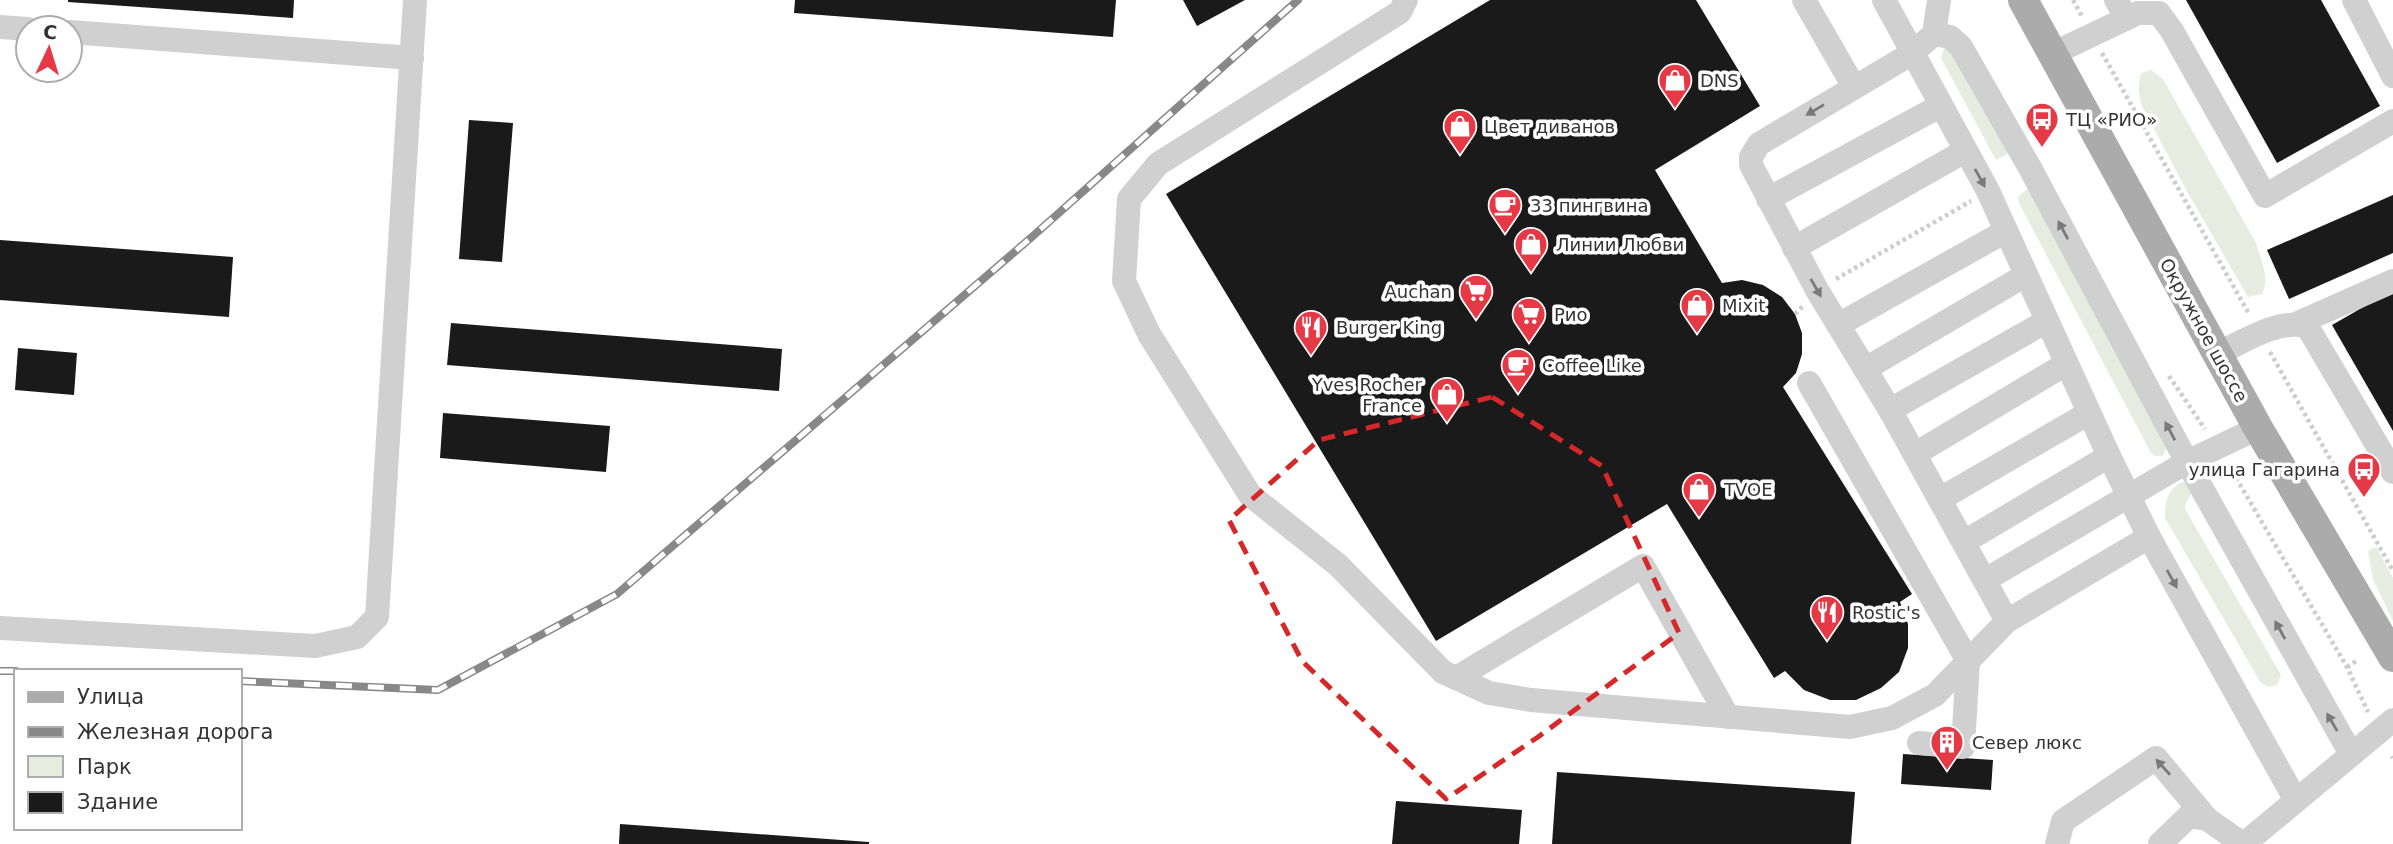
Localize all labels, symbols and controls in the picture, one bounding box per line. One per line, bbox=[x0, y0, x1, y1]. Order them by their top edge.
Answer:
north arrow bbox=[14, 14, 84, 84]
text: С bbox=[42, 21, 58, 44]
shop icon: DNS bbox=[1656, 61, 1694, 110]
place label: DNS bbox=[1700, 70, 1739, 91]
bus stop icon: ТЦ «РИО» bbox=[2023, 100, 2061, 149]
one-way arrow bbox=[1805, 104, 1824, 117]
shop icon: Цвет диванов bbox=[1441, 107, 1479, 156]
place label: ТЦ «РИО» bbox=[2065, 109, 2157, 130]
place label: Цвет диванов bbox=[1484, 116, 1615, 137]
one-way arrow bbox=[1974, 168, 1986, 188]
cafe icon: 33 пингвина bbox=[1486, 186, 1524, 235]
place label: 33 пингвина bbox=[1530, 195, 1648, 216]
one-way arrow bbox=[2058, 220, 2069, 240]
shop icon: Линии Любви bbox=[1512, 225, 1550, 274]
place label: Линии Любви bbox=[1556, 234, 1684, 255]
street label: Окружное шоссе bbox=[2156, 254, 2252, 406]
supermarket icon: Auchan bbox=[1457, 272, 1495, 321]
one-way arrow bbox=[1810, 278, 1822, 297]
place label: Auchan bbox=[1385, 281, 1452, 302]
shop icon: Mixit bbox=[1678, 286, 1716, 335]
supermarket icon: Рио bbox=[1510, 295, 1548, 344]
place label: Mixit bbox=[1722, 295, 1765, 316]
place label: Рио bbox=[1554, 304, 1588, 325]
restaurant icon: Burger King bbox=[1292, 308, 1330, 357]
place label: Burger King bbox=[1336, 317, 1442, 338]
cafe icon: Coffee Like bbox=[1499, 346, 1537, 395]
place label: Coffee Like bbox=[1542, 355, 1642, 376]
place label: Yves Rocher France bbox=[1311, 374, 1423, 416]
shop icon: Yves Rocher France bbox=[1428, 375, 1466, 424]
one-way arrow bbox=[2164, 421, 2176, 441]
bus stop icon: улица Гагарина bbox=[2345, 450, 2383, 499]
place label: улица Гагарина bbox=[2189, 459, 2340, 480]
shop icon: TVOE bbox=[1680, 470, 1718, 519]
place label: TVOE bbox=[1723, 479, 1773, 500]
one-way arrow bbox=[2167, 569, 2178, 589]
restaurant icon: Rostic's bbox=[1808, 593, 1846, 642]
place label: Rostic's bbox=[1852, 602, 1920, 623]
one-way arrow bbox=[2274, 620, 2286, 640]
legend bbox=[14, 669, 242, 830]
text: Улица bbox=[77, 685, 144, 709]
one-way arrow bbox=[2326, 712, 2338, 731]
text: Железная дорога bbox=[77, 720, 273, 744]
building icon: Север люкс bbox=[1928, 723, 1966, 772]
place label: Север люкс bbox=[1972, 732, 2082, 753]
text: Парк bbox=[77, 755, 132, 779]
one-way arrow bbox=[2155, 758, 2171, 776]
text: Здание bbox=[77, 790, 158, 814]

